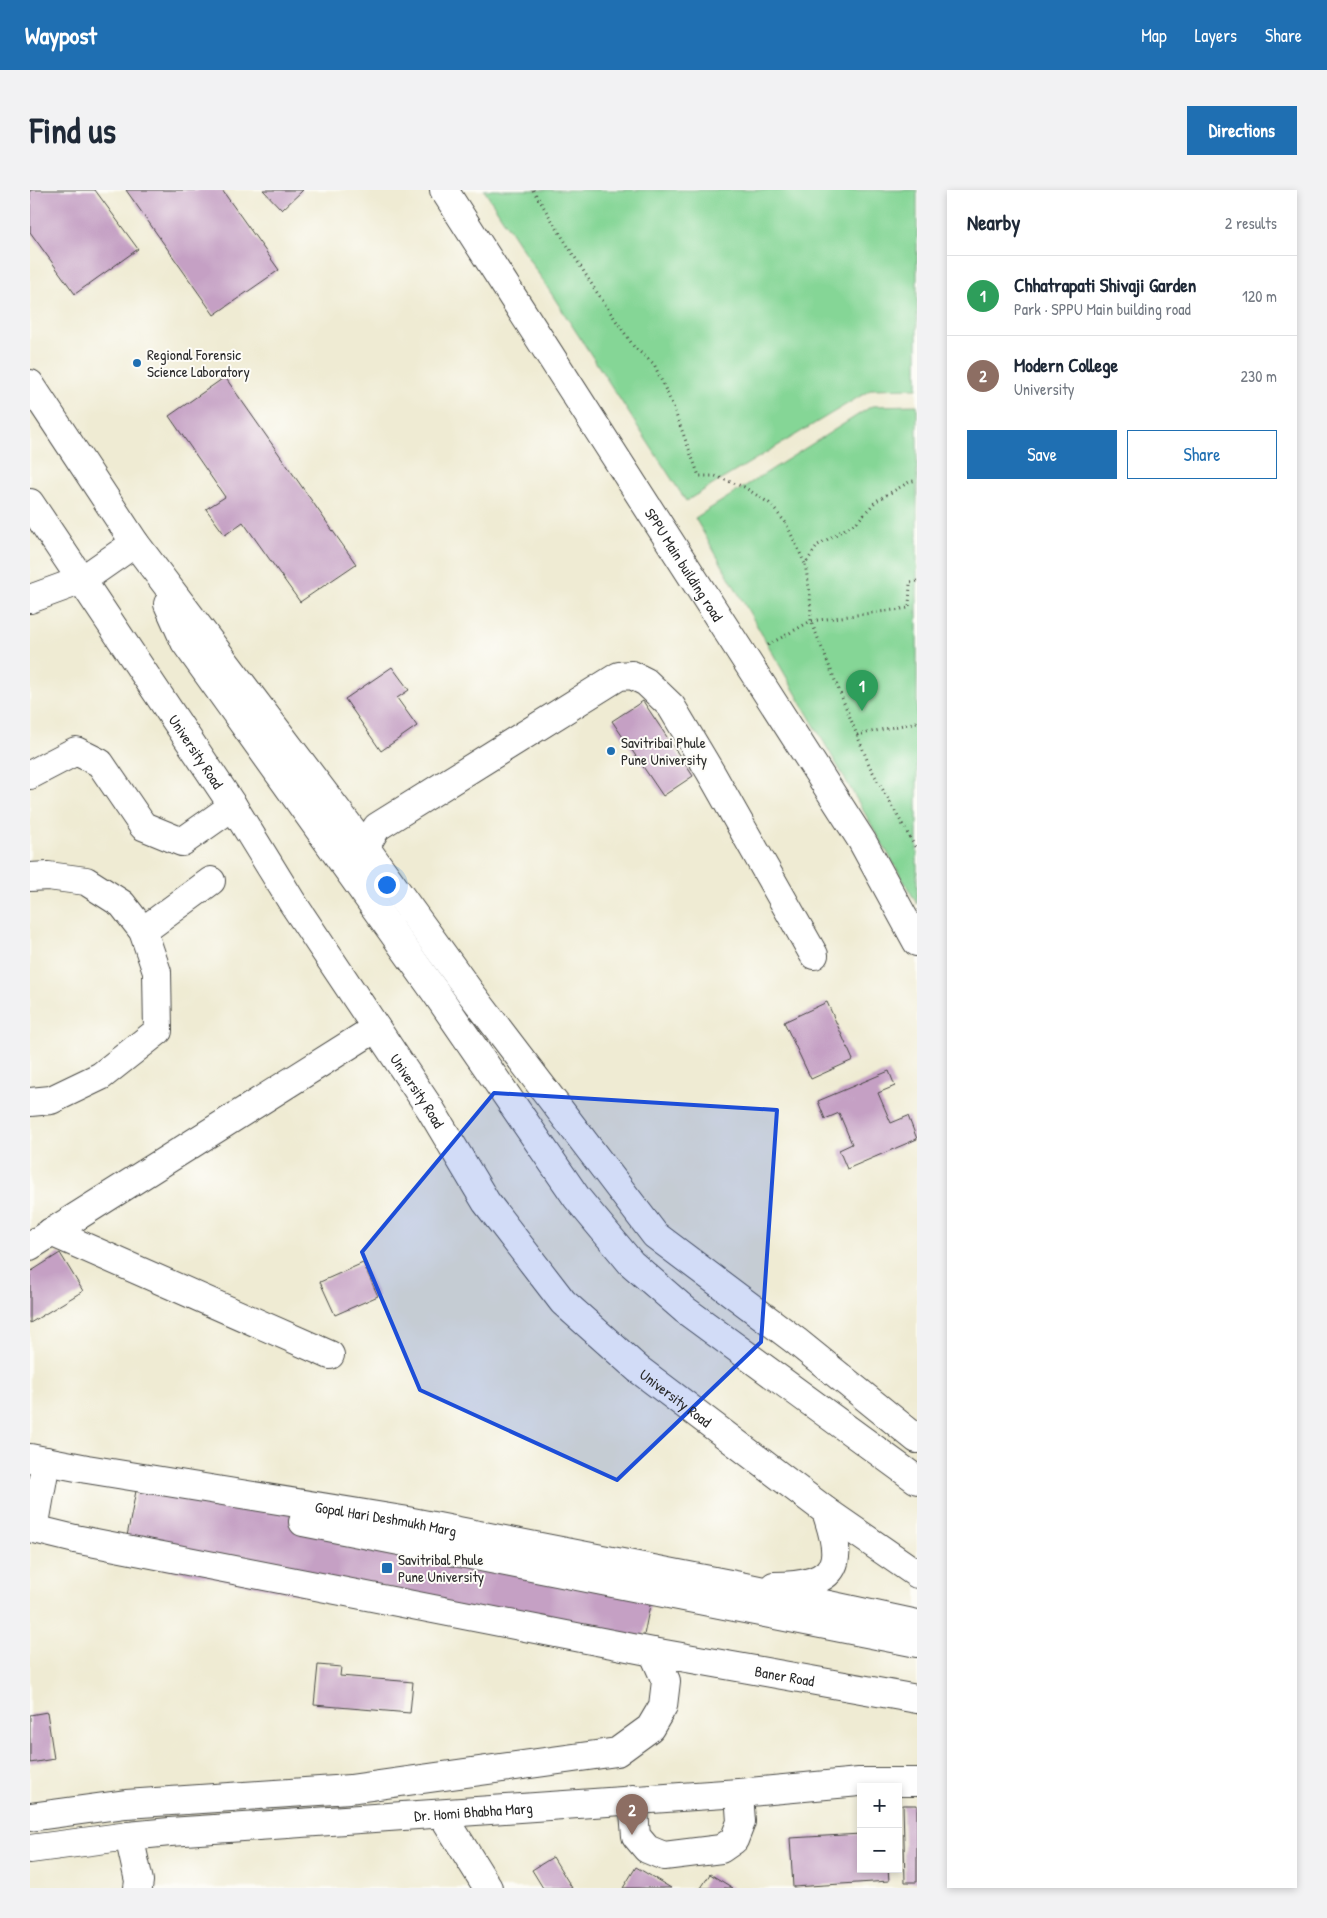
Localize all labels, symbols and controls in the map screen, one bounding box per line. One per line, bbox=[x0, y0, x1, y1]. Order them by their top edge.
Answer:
text: Waypost bbox=[25, 19, 97, 51]
text: Map bbox=[1141, 23, 1167, 48]
text: Layers bbox=[1195, 23, 1237, 48]
text: Share bbox=[1265, 23, 1302, 48]
button: Directions bbox=[1187, 106, 1297, 155]
text: Find us bbox=[30, 107, 116, 154]
text: Nearby bbox=[967, 208, 1020, 237]
text: 2 results bbox=[1225, 212, 1277, 234]
text: Chhatrapati Shivaji Garden bbox=[1014, 272, 1196, 298]
text: 1 bbox=[980, 285, 986, 307]
text: 120 m bbox=[1242, 285, 1277, 307]
text: Park · SPPU Main building road bbox=[1014, 298, 1191, 320]
place label: Regional Forensic Science Laboratory bbox=[147, 344, 250, 382]
text: Modern College bbox=[1014, 352, 1118, 378]
marker: Regional Forensic Science Laboratory bbox=[131, 357, 143, 369]
text: 2 bbox=[979, 365, 987, 387]
text: 230 m bbox=[1241, 365, 1277, 387]
text: University bbox=[1014, 378, 1075, 400]
button: Save bbox=[967, 430, 1117, 479]
button: Share bbox=[1127, 430, 1277, 479]
street label: SPPU Main building road bbox=[640, 504, 729, 625]
pin: 1 bbox=[846, 670, 878, 711]
street label: University Road bbox=[164, 710, 229, 793]
place label: Savitribai Phule Pune University bbox=[621, 732, 707, 770]
marker: Savitribai Phule Pune University bbox=[605, 745, 617, 757]
your location bbox=[374, 872, 400, 898]
street label: University Road bbox=[386, 1049, 450, 1132]
street label: University Road bbox=[636, 1364, 716, 1432]
street label: Gopal Hari Deshmukh Marg bbox=[314, 1496, 459, 1541]
place label: Savitribal Phule Pune University bbox=[398, 1549, 484, 1587]
marker: Savitribal Phule Pune University bbox=[380, 1561, 394, 1575]
street label: Baner Road bbox=[753, 1660, 816, 1691]
map controls bbox=[857, 1783, 902, 1873]
button: + bbox=[857, 1783, 902, 1828]
pin: 2 bbox=[616, 1794, 648, 1835]
street label: Dr. Homi Bhabha Marg bbox=[413, 1797, 533, 1826]
button: − bbox=[857, 1828, 902, 1873]

